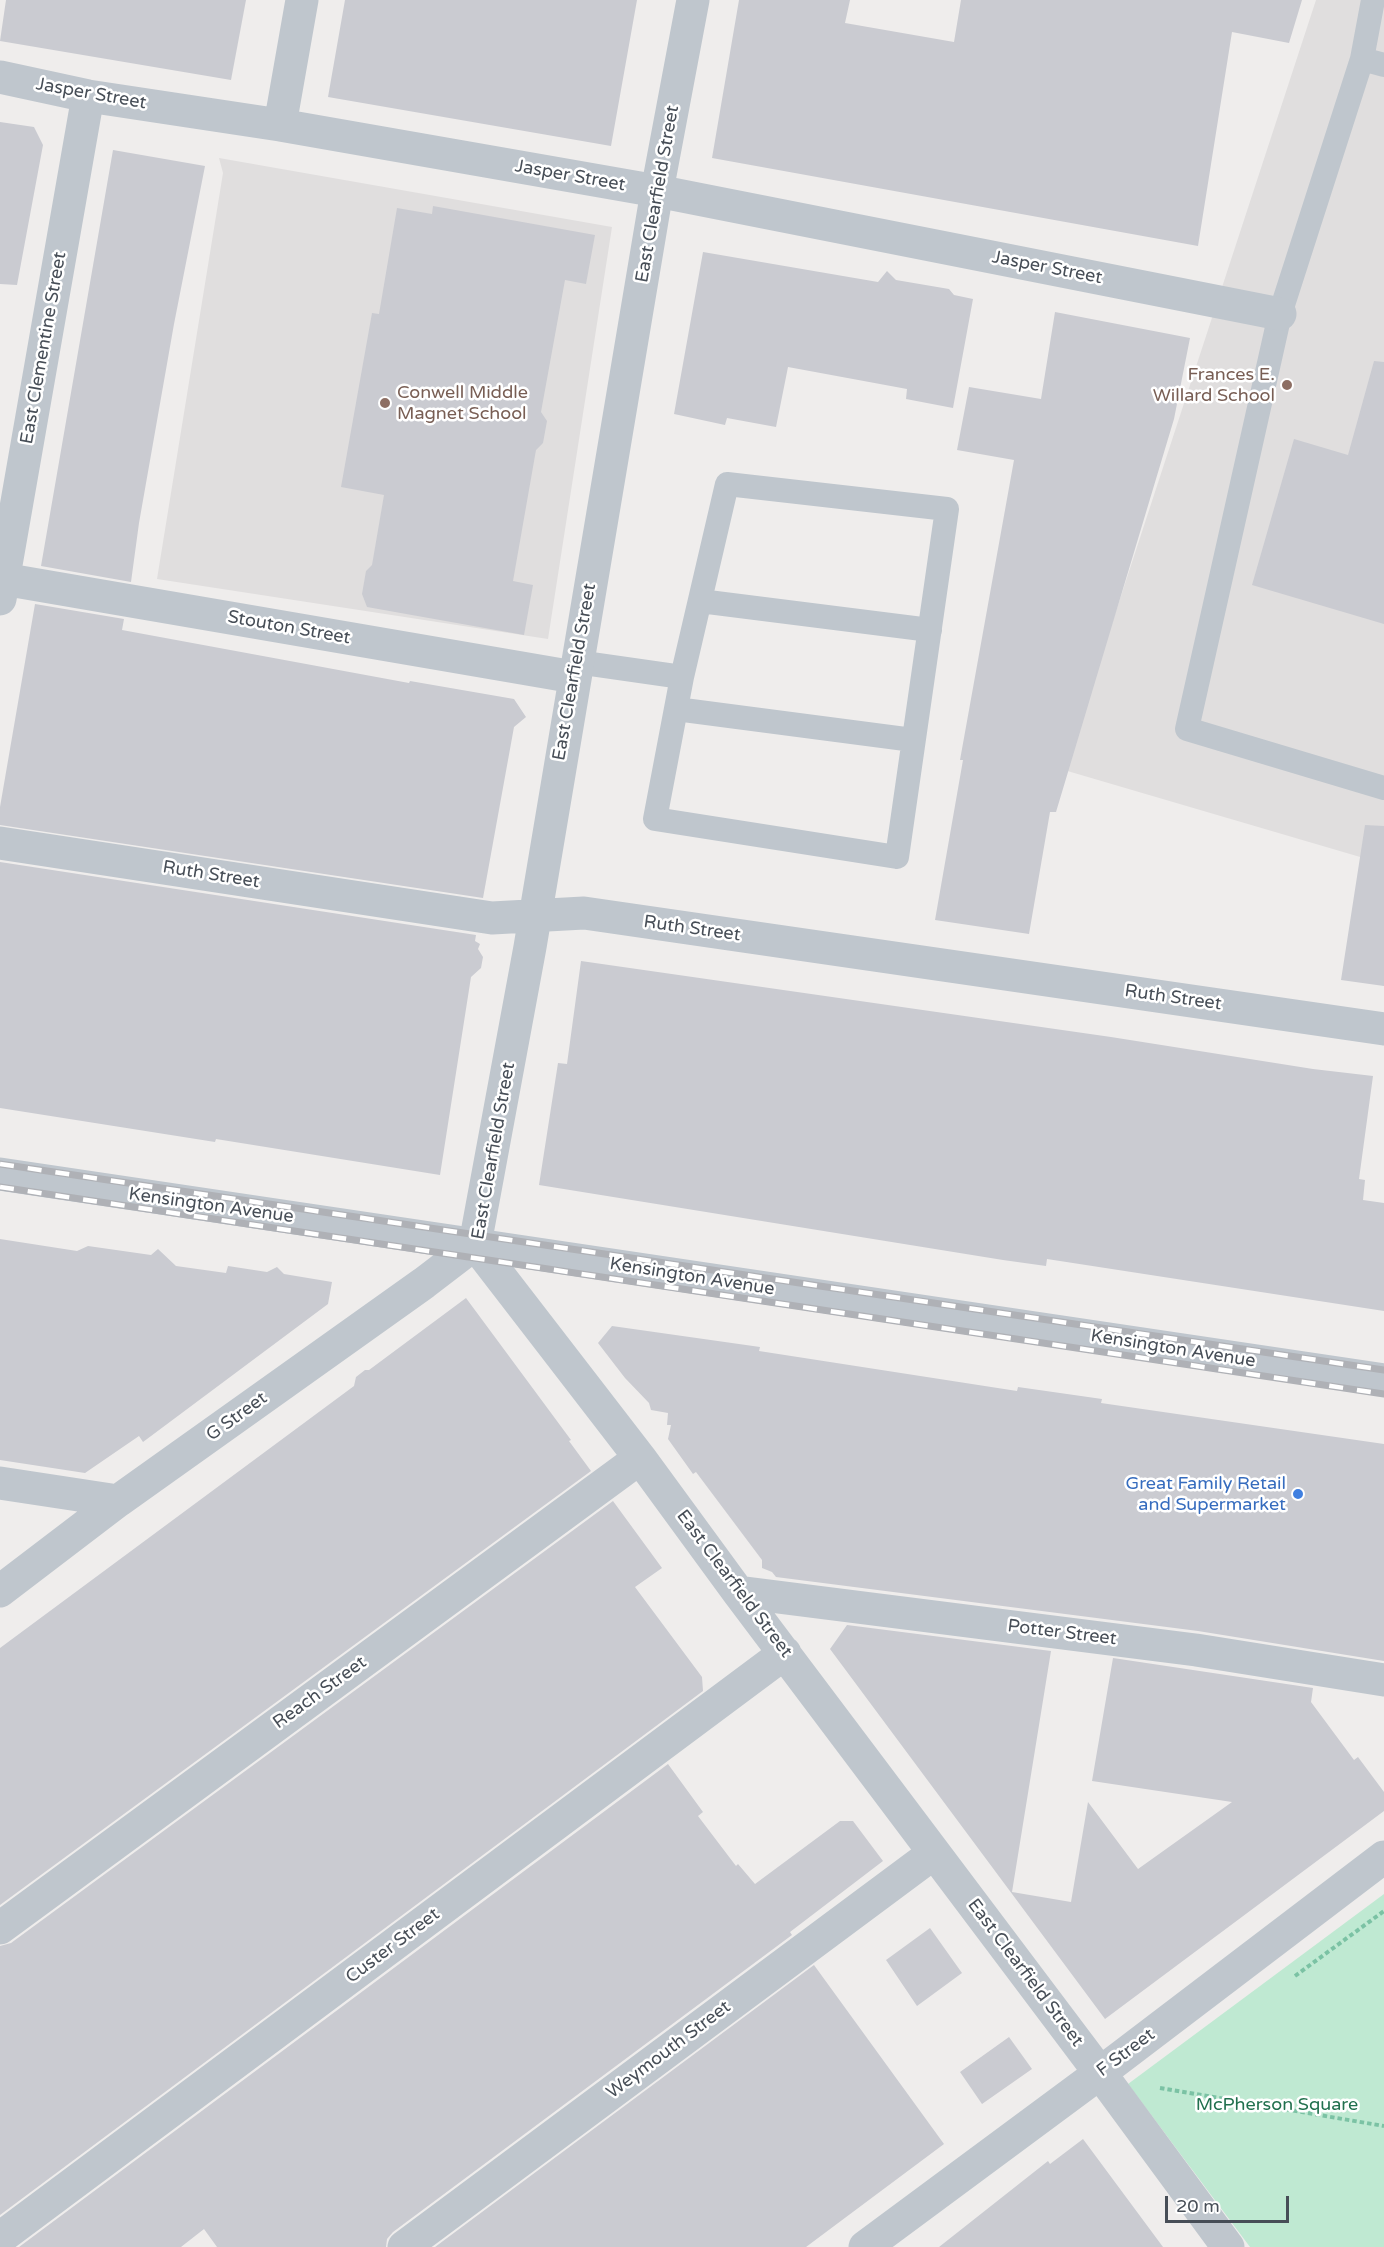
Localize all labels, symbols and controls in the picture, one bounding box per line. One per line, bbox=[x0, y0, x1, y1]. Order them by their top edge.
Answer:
street label: Jasper Street bbox=[34, 74, 148, 114]
street label: East Clearfield Street bbox=[632, 104, 684, 284]
street label: Jasper Street bbox=[513, 156, 627, 196]
street label: Jasper Street bbox=[990, 247, 1104, 289]
street label: East Clementine Street bbox=[16, 250, 72, 446]
place label: Frances E. Willard School bbox=[1153, 364, 1275, 406]
marker: Frances E. Willard School bbox=[1280, 378, 1294, 392]
place label: Conwell Middle Magnet School bbox=[397, 382, 528, 424]
marker: Conwell Middle Magnet School bbox=[378, 396, 392, 410]
street label: East Clearfield Street bbox=[549, 582, 601, 762]
street label: Stouton Street bbox=[226, 607, 352, 649]
street label: Ruth Street bbox=[161, 857, 261, 893]
street label: Ruth Street bbox=[642, 912, 742, 946]
street label: Ruth Street bbox=[1123, 981, 1223, 1015]
street label: East Clearfield Street bbox=[468, 1061, 520, 1241]
street label: Kensington Avenue bbox=[127, 1184, 295, 1228]
street label: Kensington Avenue bbox=[608, 1253, 776, 1301]
street label: Kensington Avenue bbox=[1089, 1325, 1257, 1373]
street label: G Street bbox=[202, 1388, 272, 1446]
place label: Great Family Retail and Supermarket bbox=[1126, 1473, 1286, 1516]
marker: Great Family Retail and Supermarket bbox=[1291, 1487, 1305, 1501]
street label: East Clearfield Street bbox=[671, 1506, 797, 1662]
street label: Potter Street bbox=[1006, 1616, 1118, 1650]
street label: Reach Street bbox=[269, 1652, 371, 1734]
street label: East Clearfield Street bbox=[962, 1895, 1088, 2051]
street label: Custer Street bbox=[342, 1904, 444, 1988]
street label: Weymouth Street bbox=[603, 1996, 735, 2104]
street label: F Street bbox=[1093, 2024, 1159, 2082]
park label: McPherson Square bbox=[1196, 2094, 1358, 2116]
scale bar bbox=[1168, 2184, 1292, 2222]
text: 20 m bbox=[1176, 2195, 1220, 2217]

